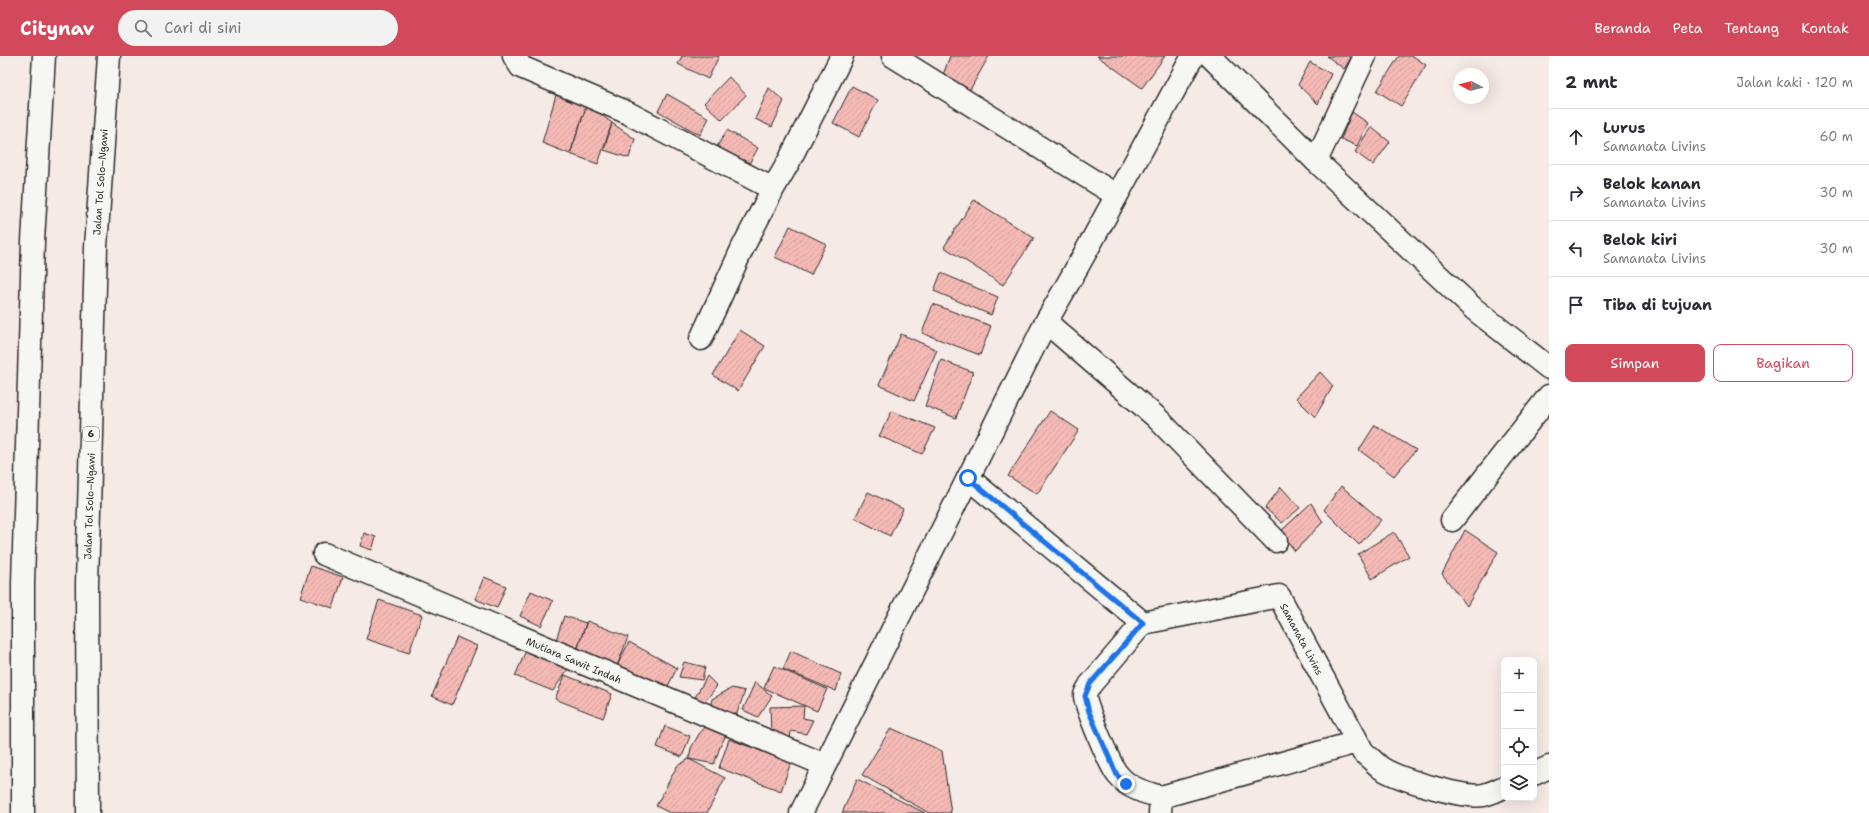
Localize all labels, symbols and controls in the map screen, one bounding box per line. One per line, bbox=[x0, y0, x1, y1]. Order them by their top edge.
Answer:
search box bbox=[118, 10, 398, 46]
text: Citynav bbox=[20, 16, 94, 41]
icon: search bbox=[132, 17, 154, 39]
text: Cari di sini bbox=[164, 18, 241, 38]
text: Beranda bbox=[1594, 19, 1651, 37]
text: Peta bbox=[1673, 19, 1703, 37]
text: Tentang bbox=[1725, 19, 1779, 37]
text: Kontak bbox=[1801, 19, 1849, 37]
north arrow bbox=[1453, 68, 1489, 104]
text: 2 mnt bbox=[1565, 71, 1618, 93]
text: Jalan kaki · 120 m bbox=[1736, 74, 1853, 91]
text: Lurus bbox=[1603, 118, 1645, 138]
icon: ahead bbox=[1565, 126, 1587, 148]
street label: Jalan Tol Solo–Ngawi bbox=[90, 128, 111, 236]
text: 60 m bbox=[1820, 128, 1853, 145]
text: Samanata Livins bbox=[1603, 138, 1706, 155]
text: Belok kanan bbox=[1603, 174, 1701, 194]
icon: right bbox=[1565, 182, 1587, 204]
text: 30 m bbox=[1819, 184, 1853, 201]
text: Samanata Livins bbox=[1603, 194, 1706, 211]
text: Belok kiri bbox=[1603, 230, 1677, 250]
icon: left bbox=[1565, 238, 1587, 260]
text: 30 m bbox=[1819, 240, 1853, 257]
text: Samanata Livins bbox=[1603, 250, 1706, 267]
icon: arrive bbox=[1565, 294, 1587, 316]
text: Tiba di tujuan bbox=[1603, 295, 1712, 315]
button: Simpan bbox=[1565, 344, 1705, 382]
button: Bagikan bbox=[1713, 344, 1853, 382]
road number: 6 bbox=[83, 427, 99, 441]
street label: Jalan Tol Solo–Ngawi bbox=[81, 452, 98, 560]
route start bbox=[959, 469, 977, 487]
street label: Samanata Livins bbox=[1277, 601, 1326, 677]
street label: Mutiara Sawit Indah bbox=[524, 634, 624, 686]
map controls bbox=[1501, 657, 1537, 801]
button: + bbox=[1501, 657, 1537, 693]
button: − bbox=[1501, 693, 1537, 729]
button: locate bbox=[1501, 729, 1537, 765]
button: layers bbox=[1501, 765, 1537, 801]
route end bbox=[1117, 775, 1135, 793]

